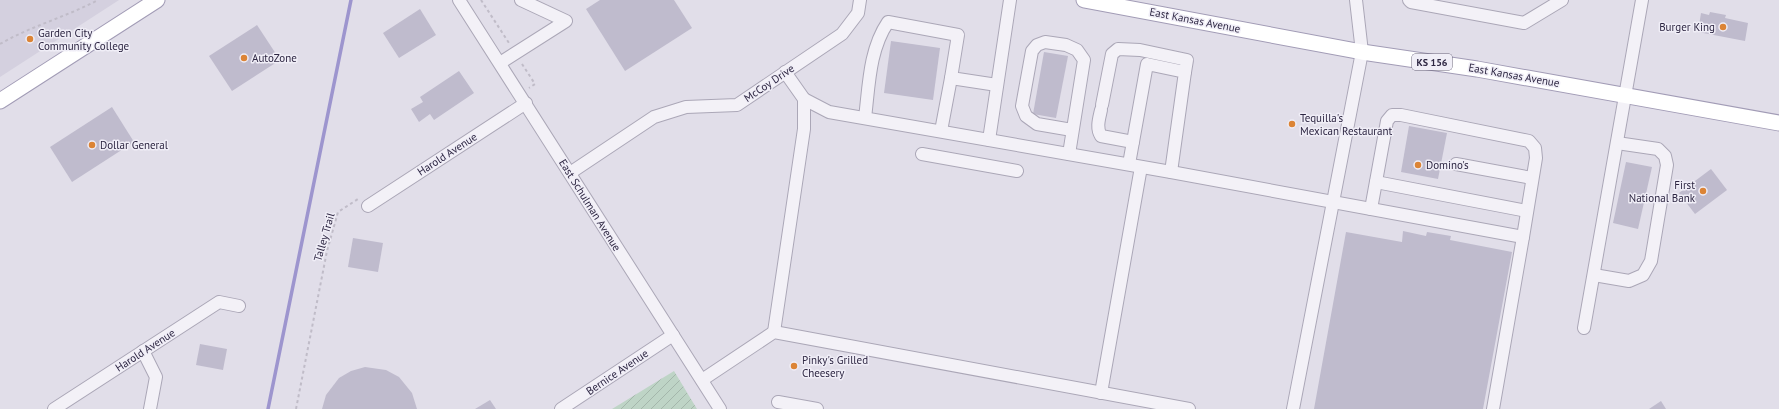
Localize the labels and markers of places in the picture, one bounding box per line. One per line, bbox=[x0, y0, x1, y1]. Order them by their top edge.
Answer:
place label: Burger King bbox=[1659, 20, 1715, 34]
marker: Burger King bbox=[1718, 22, 1728, 32]
place label: Garden City Community College bbox=[38, 26, 130, 53]
marker: Garden City Community College bbox=[25, 34, 35, 44]
place label: AutoZone bbox=[252, 51, 297, 65]
marker: AutoZone bbox=[239, 53, 249, 63]
place label: Tequilla's Mexican Restaurant bbox=[1300, 111, 1393, 138]
marker: Tequilla's Mexican Restaurant bbox=[1287, 119, 1297, 129]
place label: Dollar General bbox=[100, 138, 169, 152]
marker: Dollar General bbox=[87, 140, 97, 150]
place label: Domino's bbox=[1426, 158, 1469, 172]
marker: Domino's bbox=[1413, 160, 1423, 170]
place label: First National Bank bbox=[1629, 178, 1696, 205]
marker: First National Bank bbox=[1698, 186, 1708, 196]
place label: Pinky's Grilled Cheesery bbox=[802, 353, 868, 380]
marker: Pinky's Grilled Cheesery bbox=[789, 361, 799, 371]

